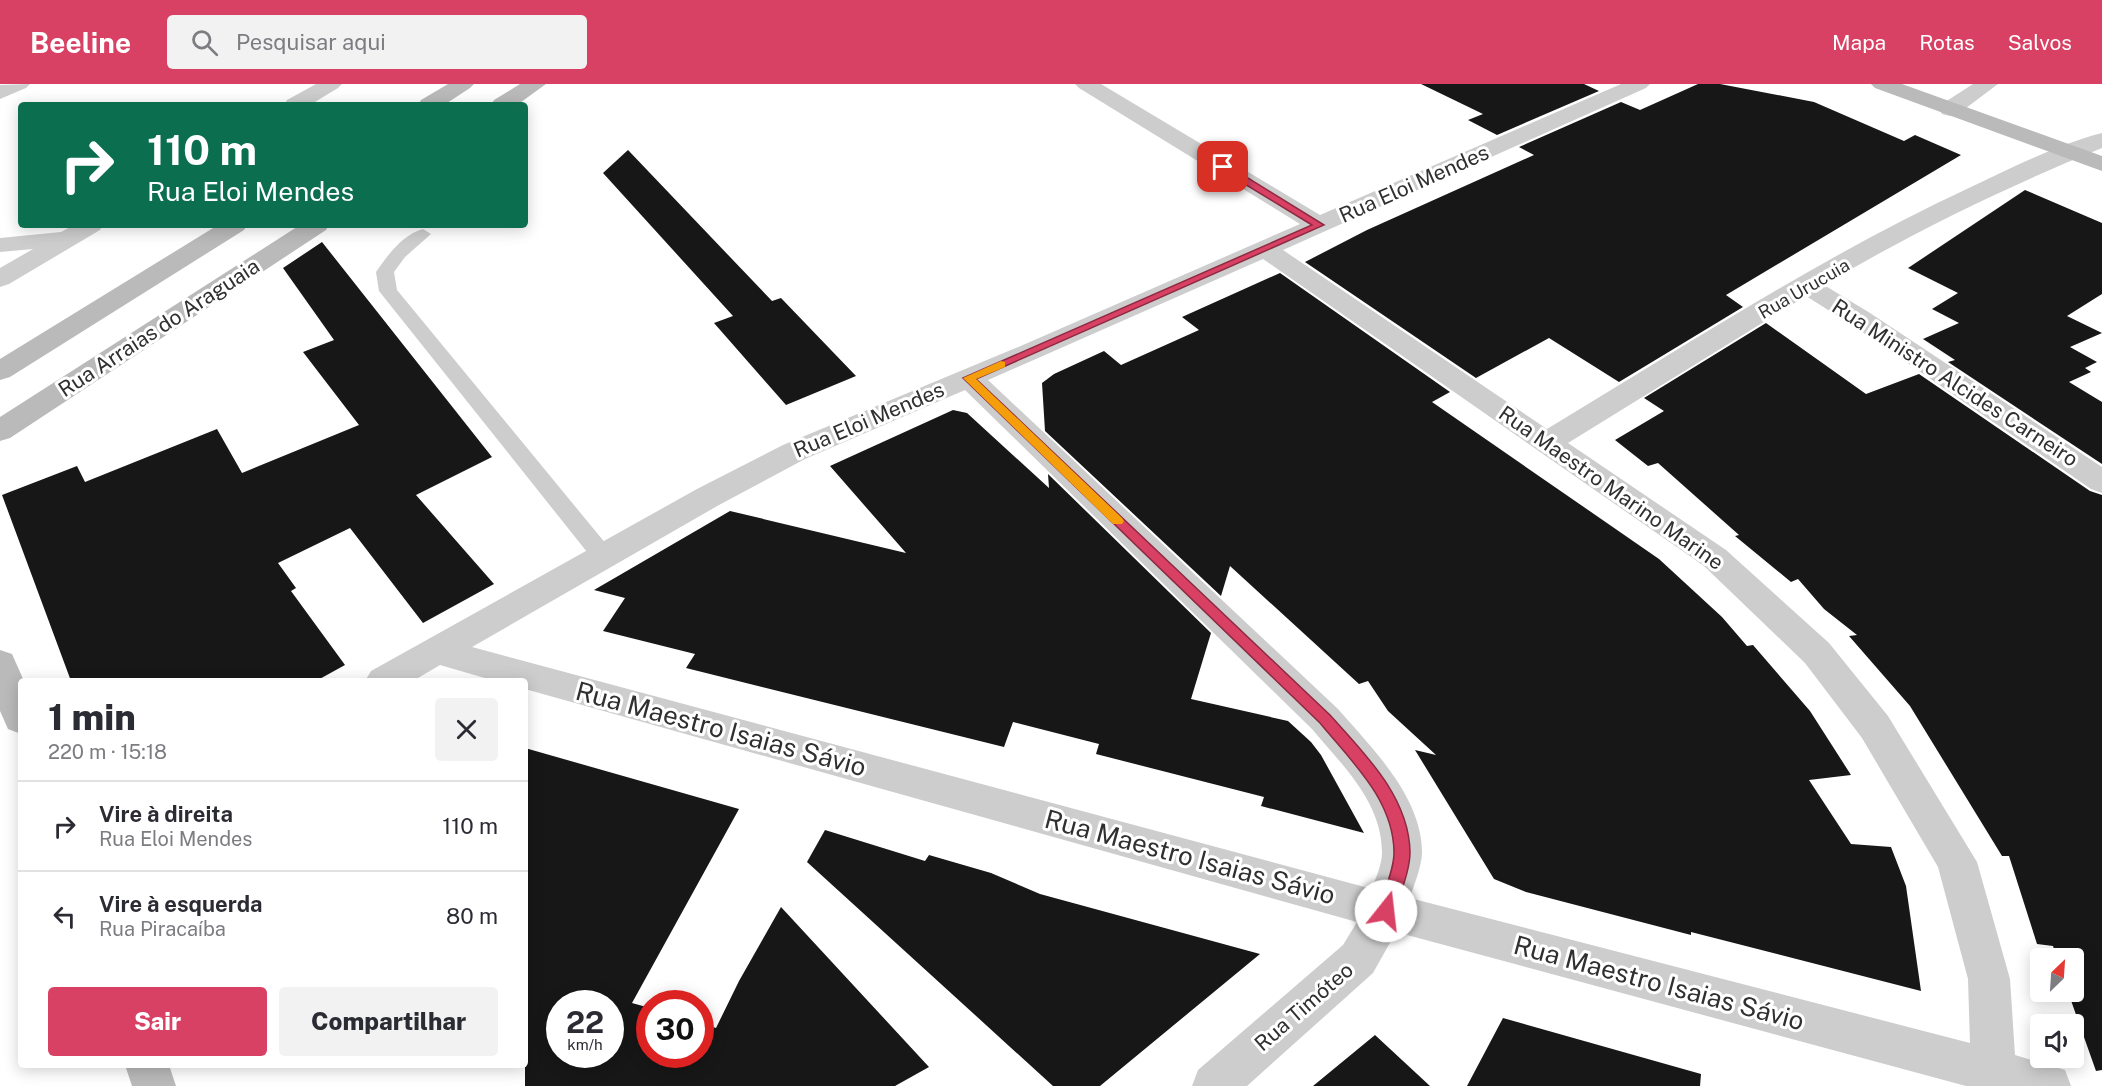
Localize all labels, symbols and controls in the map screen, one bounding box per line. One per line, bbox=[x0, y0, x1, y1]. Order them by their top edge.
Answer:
search box bbox=[167, 15, 587, 69]
text: Beeline bbox=[30, 26, 131, 59]
icon: search bbox=[188, 26, 221, 59]
text: Pesquisar aqui bbox=[236, 29, 386, 55]
text: Mapa bbox=[1832, 30, 1886, 55]
text: Rotas bbox=[1919, 30, 1975, 55]
text: Salvos bbox=[2008, 30, 2072, 55]
text: 110 m bbox=[147, 125, 257, 174]
icon: right bbox=[48, 126, 126, 204]
street label: Rua Eloi Mendes bbox=[1335, 139, 1492, 228]
pin bbox=[1197, 141, 1248, 192]
icon: arrive bbox=[1206, 150, 1239, 183]
text: Rua Eloi Mendes bbox=[147, 175, 354, 207]
street label: Rua Arraias do Araguaia bbox=[54, 253, 264, 402]
street label: Rua Urucuia bbox=[1754, 254, 1853, 323]
street label: Rua Ministro Alcides Carneiro bbox=[1828, 294, 2083, 472]
street label: Rua Eloi Mendes bbox=[790, 377, 948, 463]
street label: Rua Maestro Marino Marine bbox=[1494, 400, 1729, 575]
street label: Rua Maestro Isaias Sávio bbox=[573, 675, 870, 782]
text: 1 min bbox=[48, 696, 136, 738]
button: close bbox=[435, 698, 498, 761]
text: 220 m · 15:18 bbox=[48, 740, 167, 764]
text: Vire à direita bbox=[99, 801, 233, 827]
street label: Rua Maestro Isaias Sávio bbox=[1042, 803, 1339, 910]
icon: right bbox=[48, 810, 81, 843]
text: 110 m bbox=[442, 813, 498, 839]
text: Rua Eloi Mendes bbox=[99, 827, 252, 851]
position arrow bbox=[1354, 879, 1418, 943]
text: Vire à esquerda bbox=[99, 891, 263, 917]
icon: left bbox=[48, 900, 81, 933]
text: 80 m bbox=[446, 903, 498, 929]
text: Rua Piracaíba bbox=[99, 917, 226, 941]
street label: Rua Maestro Isaias Sávio bbox=[1511, 929, 1808, 1036]
north arrow bbox=[2030, 948, 2084, 1002]
map controls bbox=[2030, 948, 2084, 1068]
street label: Rua Timóteo bbox=[1249, 957, 1358, 1056]
button: Sair bbox=[48, 987, 267, 1056]
button: Compartilhar bbox=[279, 987, 498, 1056]
speed limit sign: 30 bbox=[636, 990, 714, 1068]
text: 22 bbox=[566, 1004, 604, 1040]
button: sound bbox=[2030, 1014, 2084, 1068]
text: km/h bbox=[567, 1036, 603, 1053]

